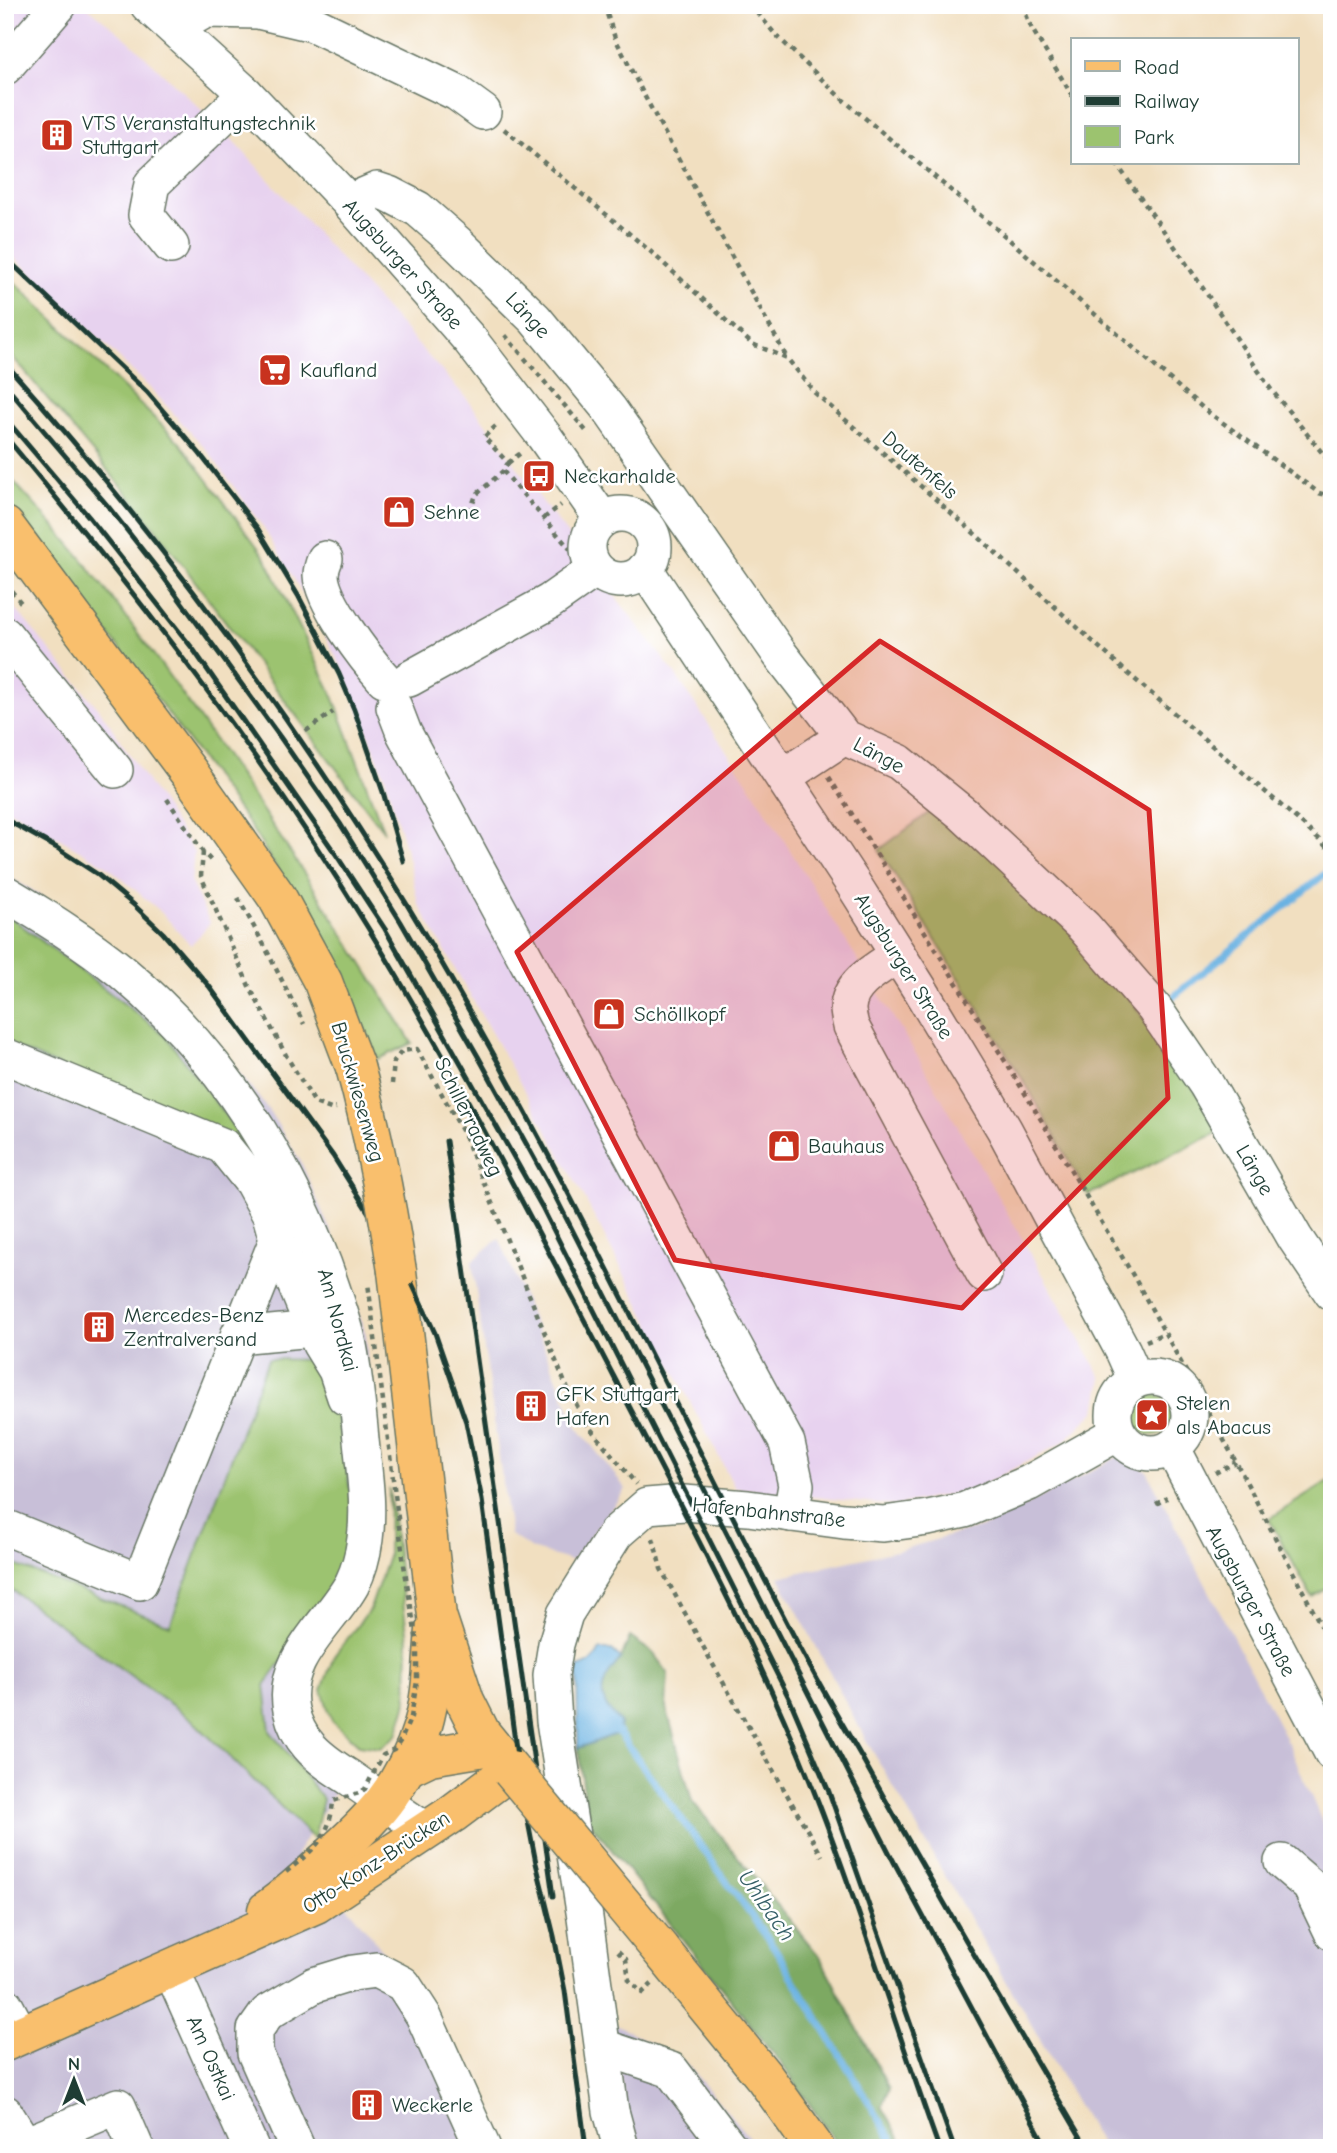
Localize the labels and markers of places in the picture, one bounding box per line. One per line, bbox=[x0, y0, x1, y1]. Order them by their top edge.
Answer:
place label: VTS Veranstaltungstechnik Stuttgart bbox=[82, 111, 315, 159]
building icon: VTS Veranstaltungstechnik Stuttgart bbox=[38, 116, 76, 154]
supermarket icon: Kaufland bbox=[256, 351, 294, 389]
place label: Kaufland bbox=[300, 358, 377, 382]
bus stop icon: Neckarhalde bbox=[520, 457, 558, 495]
place label: Neckarhalde bbox=[564, 464, 676, 488]
shop icon: Sehne bbox=[380, 493, 418, 531]
place label: Sehne bbox=[424, 500, 480, 524]
shop icon: Schöllkopf bbox=[590, 995, 628, 1033]
place label: Schöllkopf bbox=[634, 1002, 726, 1026]
shop icon: Bauhaus bbox=[765, 1127, 803, 1165]
place label: Bauhaus bbox=[808, 1134, 884, 1158]
place label: Mercedes-Benz Zentralversand bbox=[124, 1303, 264, 1351]
building icon: Mercedes-Benz Zentralversand bbox=[80, 1308, 118, 1346]
place label: GFK Stuttgart Hafen bbox=[556, 1382, 679, 1430]
building icon: GFK Stuttgart Hafen bbox=[512, 1387, 550, 1425]
place label: Stelen als Abacus bbox=[1176, 1391, 1271, 1439]
place icon: Stelen als Abacus bbox=[1133, 1396, 1171, 1434]
building icon: Weckerle bbox=[348, 2086, 386, 2124]
place label: Weckerle bbox=[392, 2093, 473, 2117]

